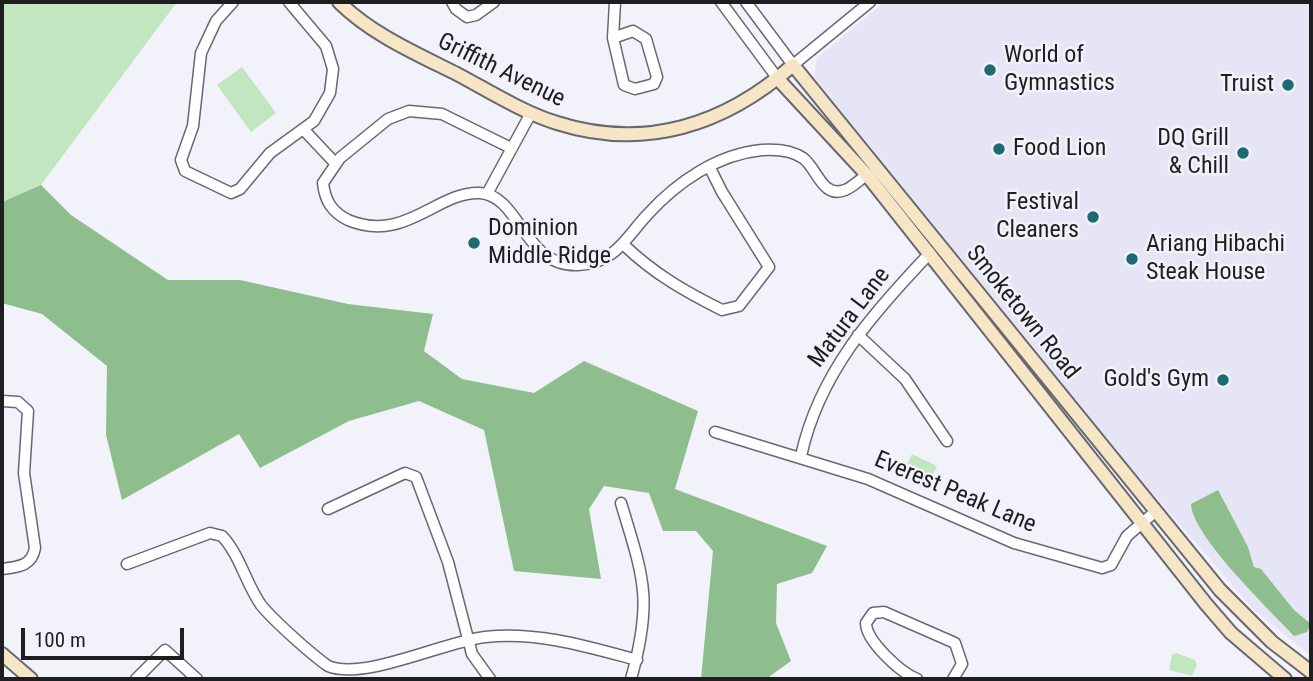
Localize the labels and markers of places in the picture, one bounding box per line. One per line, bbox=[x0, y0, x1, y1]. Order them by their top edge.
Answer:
place label: World of Gymnastics bbox=[1004, 42, 1115, 98]
marker: World of Gymnastics bbox=[982, 62, 998, 78]
place label: Truist bbox=[1220, 71, 1274, 99]
marker: Truist bbox=[1280, 77, 1296, 93]
place label: DQ Grill & Chill bbox=[1157, 125, 1229, 181]
place label: Food Lion bbox=[1013, 135, 1106, 163]
marker: Food Lion bbox=[991, 141, 1007, 157]
marker: DQ Grill & Chill bbox=[1235, 145, 1251, 161]
place label: Festival Cleaners bbox=[996, 189, 1079, 245]
marker: Festival Cleaners bbox=[1085, 209, 1101, 225]
place label: Dominion Middle Ridge bbox=[488, 215, 611, 271]
place label: Ariang Hibachi Steak House bbox=[1146, 231, 1285, 287]
marker: Dominion Middle Ridge bbox=[466, 235, 482, 251]
marker: Ariang Hibachi Steak House bbox=[1124, 251, 1140, 267]
place label: Gold's Gym bbox=[1103, 366, 1209, 394]
marker: Gold's Gym bbox=[1215, 372, 1231, 388]

